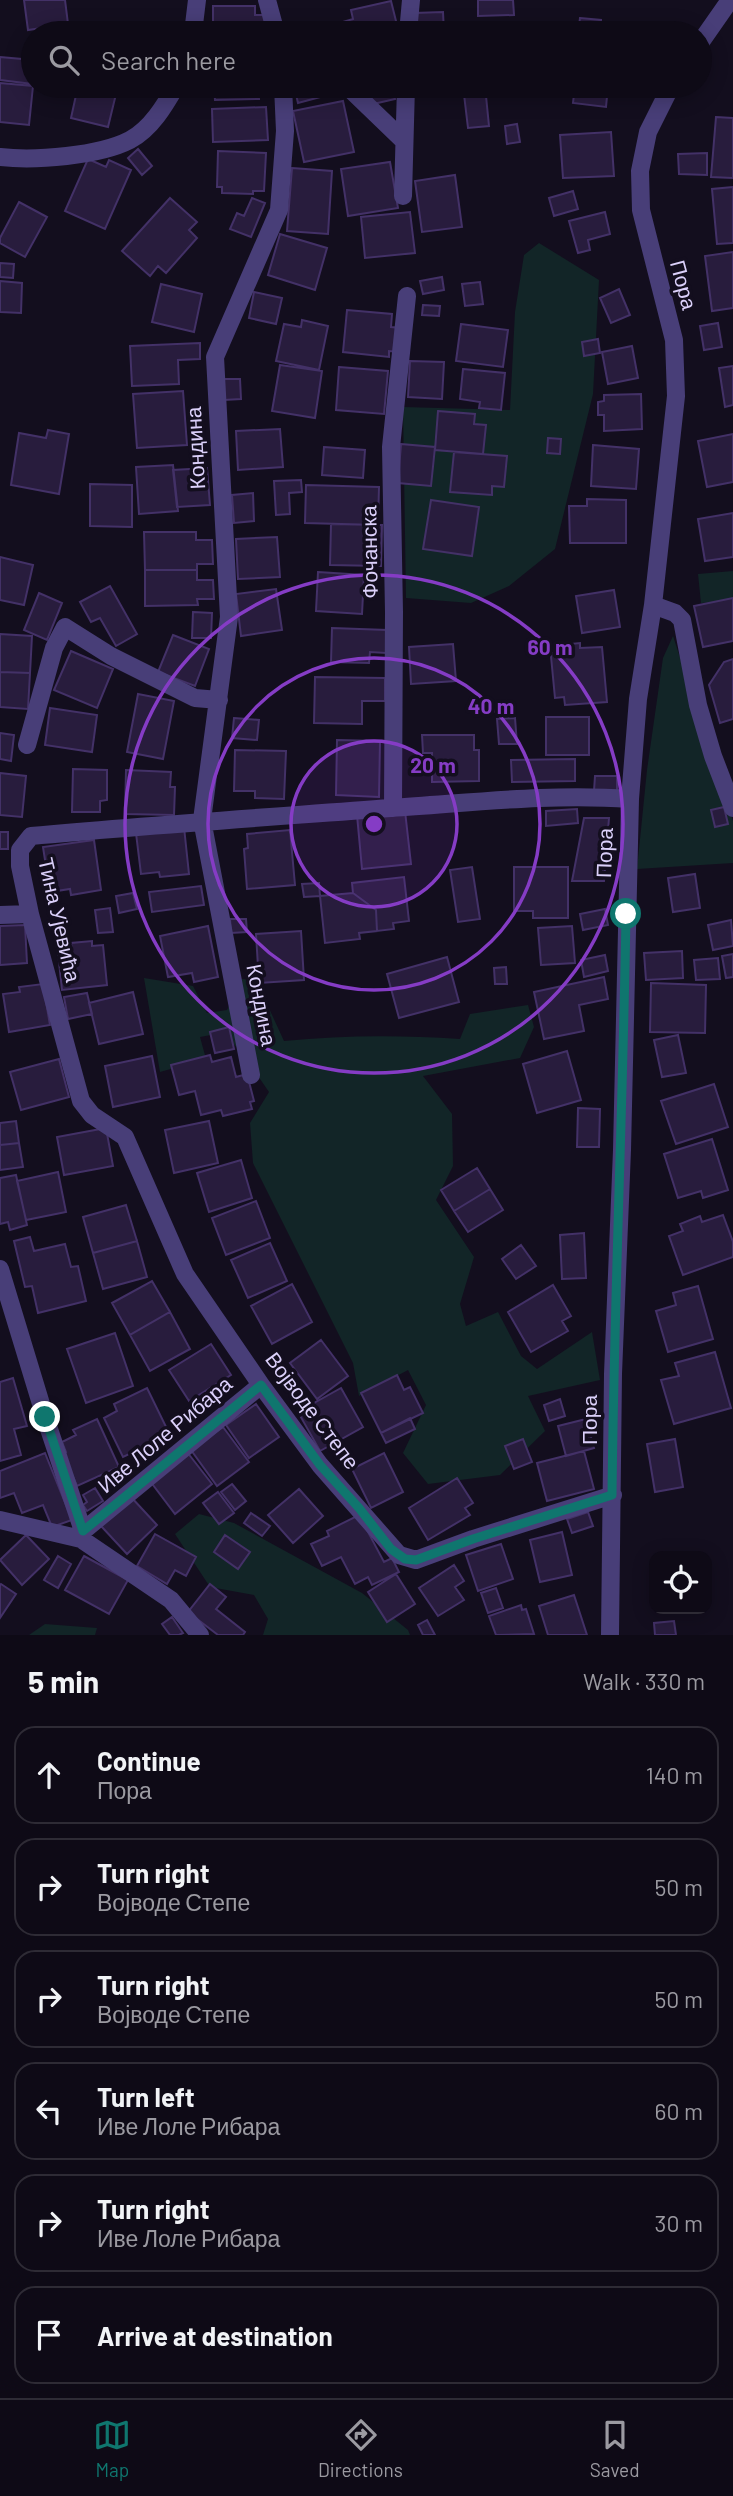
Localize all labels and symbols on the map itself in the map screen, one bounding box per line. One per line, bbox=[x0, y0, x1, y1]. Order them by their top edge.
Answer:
street label: Пора bbox=[666, 257, 703, 312]
street label: Кондина bbox=[180, 406, 209, 490]
street label: Фочанска bbox=[355, 505, 382, 599]
text: 60 m bbox=[528, 634, 572, 659]
text: 40 m bbox=[468, 693, 514, 718]
text: 20 m bbox=[410, 752, 456, 777]
centre of rings bbox=[362, 812, 386, 836]
street label: Пора bbox=[590, 827, 617, 878]
street label: Тина Ујевића bbox=[34, 855, 87, 985]
route start bbox=[610, 898, 641, 929]
street label: Кондина bbox=[242, 962, 283, 1048]
street label: Војводе Степе bbox=[261, 1347, 365, 1473]
street label: Иве Лоле Рибара bbox=[92, 1370, 236, 1497]
street label: Пора bbox=[576, 1395, 601, 1445]
route end bbox=[29, 1401, 60, 1432]

